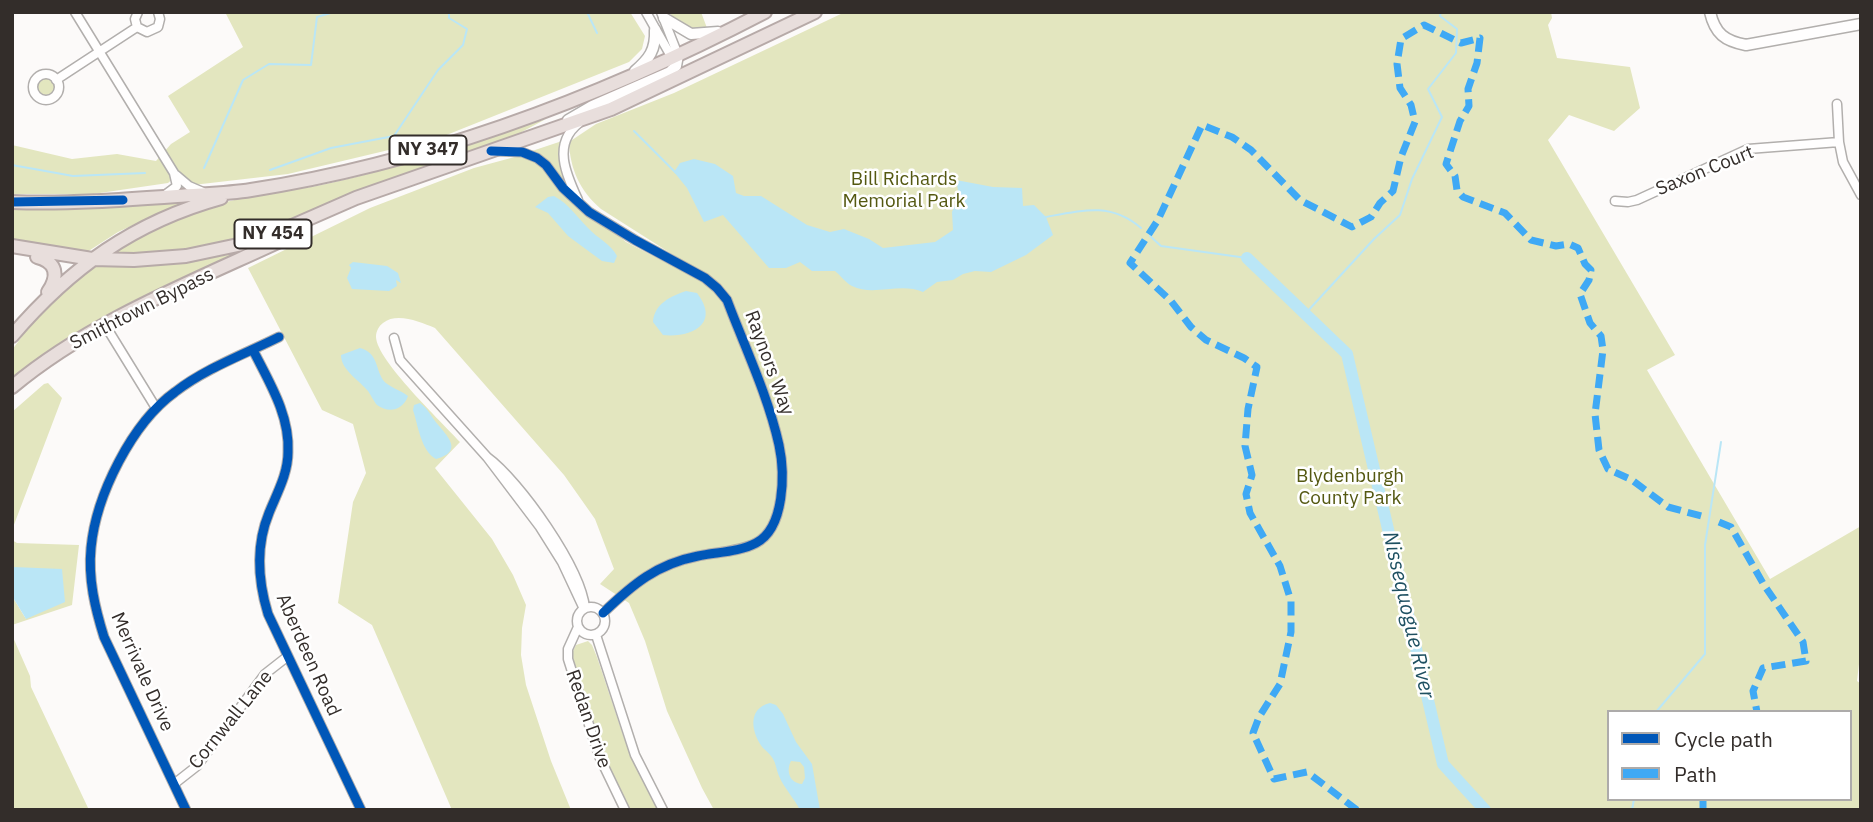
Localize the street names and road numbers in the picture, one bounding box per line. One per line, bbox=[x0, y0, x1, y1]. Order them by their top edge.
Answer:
road number: NY 347 bbox=[390, 135, 466, 164]
street label: Saxon Court bbox=[1653, 141, 1757, 201]
road number: NY 454 bbox=[234, 220, 312, 248]
street label: Smithtown Bypass bbox=[66, 263, 218, 355]
street label: Raynors Way bbox=[739, 307, 799, 419]
street label: Aberdeen Road bbox=[271, 590, 345, 720]
street label: Merrivale Drive bbox=[106, 609, 178, 735]
street label: Cornwall Lane bbox=[184, 666, 278, 774]
street label: Redan Drive bbox=[560, 667, 616, 771]

